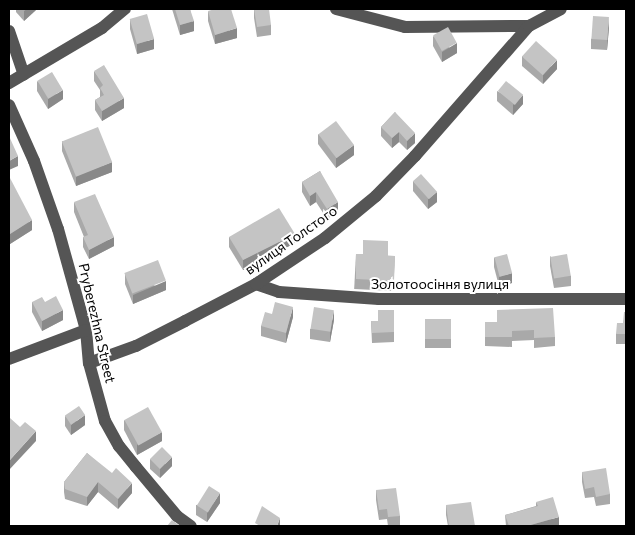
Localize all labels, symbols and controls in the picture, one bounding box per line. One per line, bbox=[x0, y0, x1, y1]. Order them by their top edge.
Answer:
street label: вулиця Толстого bbox=[242, 202, 340, 278]
street label: Pryberezhna Street bbox=[75, 261, 119, 385]
street label: Золотоосіння вулиця bbox=[371, 276, 509, 292]

